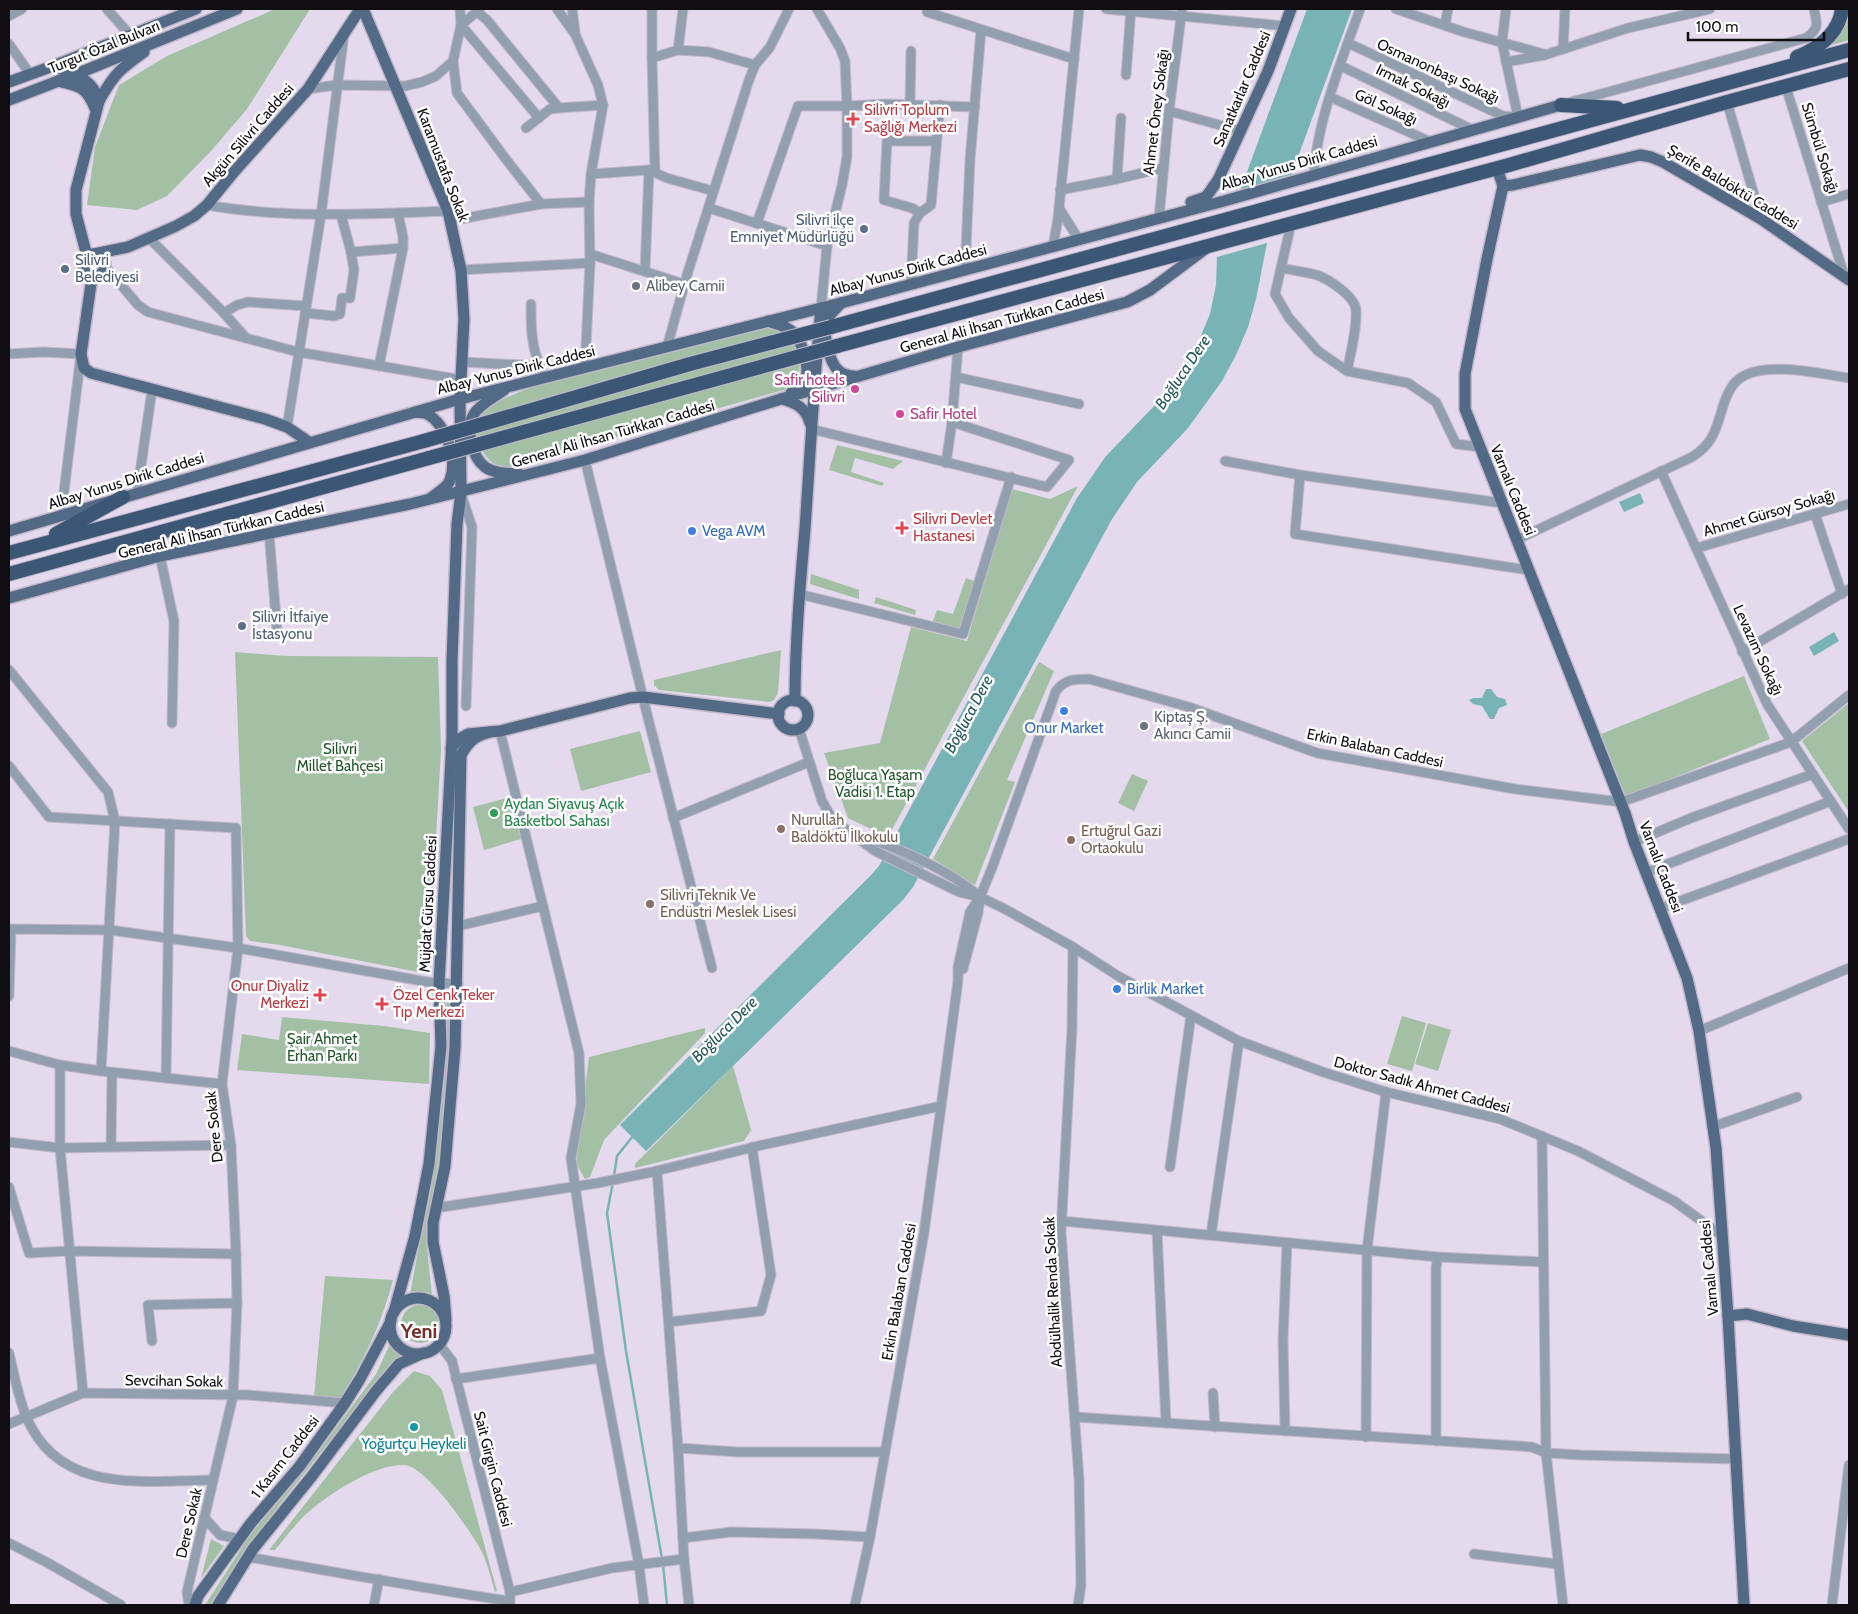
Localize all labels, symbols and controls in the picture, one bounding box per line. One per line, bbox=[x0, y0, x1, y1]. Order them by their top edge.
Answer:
scale bar bbox=[1688, 10, 1824, 42]
street label: Turgut Özal Bulvarı bbox=[46, 17, 162, 77]
text: 100 m bbox=[1696, 18, 1738, 36]
street label: Sanatkarlar Caddesi bbox=[1209, 28, 1275, 150]
street label: Osmanonbaşı Sokağı bbox=[1374, 35, 1502, 107]
street label: Ahmet Öney Sokağı bbox=[1139, 48, 1173, 176]
street label: Irmak Sokağı bbox=[1373, 60, 1453, 112]
street label: Akgün Silivri Caddesi bbox=[199, 80, 297, 190]
street label: Göl Sokağı bbox=[1352, 85, 1420, 129]
street label: Sümbül Sokağı bbox=[1798, 100, 1842, 196]
place label: Silivri Toplum Sağlığı Merkezi bbox=[864, 101, 957, 136]
street label: Karamustafa Sokak bbox=[413, 106, 473, 224]
marker: Silivri Toplum Sağlığı Merkezi bbox=[846, 112, 860, 126]
street label: Albay Yunus Dirik Caddesi bbox=[1219, 132, 1379, 194]
street label: Şerife Baldöktü Caddesi bbox=[1664, 141, 1802, 233]
place label: Silivri ilçe Emniyet Müdürlüğü bbox=[730, 211, 854, 246]
marker: Silivri ilçe Emniyet Müdürlüğü bbox=[858, 223, 870, 235]
street label: Albay Yunus Dirik Caddesi bbox=[827, 240, 989, 300]
place label: Silivri Belediyesi bbox=[75, 251, 139, 286]
marker: Silivri Belediyesi bbox=[59, 263, 71, 275]
place label: Alibey Camii bbox=[646, 277, 725, 295]
marker: Alibey Camii bbox=[630, 280, 642, 292]
street label: General Ali İhsan Türkkan Caddesi bbox=[898, 284, 1106, 357]
water label: Boğluca Dere bbox=[1151, 332, 1214, 413]
street label: Albay Yunus Dirik Caddesi bbox=[435, 342, 597, 398]
place label: Safir hotels Silivri bbox=[774, 371, 845, 406]
marker: Safir hotels Silivri bbox=[849, 383, 861, 395]
street label: General Ali İhsan Türkkan Caddesi bbox=[509, 395, 717, 472]
place label: Safir Hotel bbox=[910, 405, 977, 423]
marker: Safir Hotel bbox=[894, 408, 906, 420]
street label: Varnalı Caddesi bbox=[1487, 442, 1539, 538]
street label: Albay Yunus Dirik Caddesi bbox=[46, 449, 206, 513]
street label: Ahmet Gürsoy Sokağı bbox=[1701, 486, 1837, 540]
street label: General Ali İhsan Türkkan Caddesi bbox=[116, 497, 326, 562]
place label: Silivri Devlet Hastanesi bbox=[913, 510, 992, 545]
marker: Silivri Devlet Hastanesi bbox=[895, 521, 909, 535]
place label: Vega AVM bbox=[702, 522, 766, 540]
marker: Vega AVM bbox=[686, 525, 698, 537]
street label: Levazım Sokağı bbox=[1729, 602, 1787, 698]
place label: Silivri İtfaiye İstasyonu bbox=[252, 607, 329, 643]
marker: Silivri İtfaiye İstasyonu bbox=[236, 620, 248, 632]
water label: Boğluca Dere bbox=[940, 672, 997, 756]
marker: Onur Market bbox=[1058, 705, 1070, 717]
place label: Kiptaş Ş. Akıncı Camii bbox=[1154, 708, 1231, 743]
place label: Onur Market bbox=[1025, 719, 1103, 737]
marker: Kiptaş Ş. Akıncı Camii bbox=[1138, 720, 1150, 732]
street label: Erkin Balaban Caddesi bbox=[1305, 725, 1445, 771]
park label: Silivri Millet Bahçesi bbox=[297, 740, 383, 775]
park label: Boğluca Yaşam Vadisi 1. Etap bbox=[828, 766, 922, 801]
place label: Aydan Siyavuş Açık Basketbol Sahası bbox=[504, 795, 625, 830]
marker: Aydan Siyavuş Açık Basketbol Sahası bbox=[488, 807, 500, 819]
place label: Nurullah Baldöktü İlkokulu bbox=[791, 811, 898, 846]
street label: Varnalı Caddesi bbox=[1635, 819, 1687, 915]
place label: Ertuğrul Gazi Ortaokulu bbox=[1081, 822, 1161, 857]
marker: Nurullah Baldöktü İlkokulu bbox=[775, 823, 787, 835]
marker: Ertuğrul Gazi Ortaokulu bbox=[1065, 834, 1077, 846]
street label: Müjdat Gürsu Caddesi bbox=[415, 835, 441, 973]
place label: Silivri Teknik Ve Endüstri Meslek Lisesi bbox=[660, 886, 796, 921]
marker: Silivri Teknik Ve Endüstri Meslek Lisesi bbox=[644, 898, 656, 910]
place label: Onur Diyaliz Merkezi bbox=[231, 977, 309, 1012]
place label: Birlik Market bbox=[1127, 980, 1204, 998]
marker: Birlik Market bbox=[1111, 983, 1123, 995]
place label: Özel Cenk Teker Tıp Merkezi bbox=[393, 986, 495, 1021]
marker: Onur Diyaliz Merkezi bbox=[313, 988, 327, 1002]
water label: Boğluca Dere bbox=[688, 993, 761, 1066]
marker: Özel Cenk Teker Tıp Merkezi bbox=[375, 997, 389, 1011]
park label: Şair Ahmet Erhan Parkı bbox=[287, 1030, 357, 1065]
street label: Doktor Sadık Ahmet Caddesi bbox=[1332, 1053, 1512, 1117]
street label: Dere Sokak bbox=[201, 1090, 227, 1164]
street label: Abdülhalik Renda Sokak bbox=[1040, 1216, 1066, 1368]
street label: Varnalı Caddesi bbox=[1696, 1219, 1722, 1317]
street label: Erkin Balaban Caddesi bbox=[878, 1222, 920, 1362]
district label: Yeni bbox=[400, 1319, 437, 1343]
street label: Sevcihan Sokak bbox=[125, 1371, 224, 1391]
street label: Sait Girgin Caddesi bbox=[470, 1409, 516, 1529]
street label: 1 Kasım Caddesi bbox=[247, 1412, 323, 1502]
marker: Yoğurtçu Heykeli bbox=[408, 1421, 420, 1433]
place label: Yoğurtçu Heykeli bbox=[361, 1435, 466, 1453]
street label: Dere Sokak bbox=[172, 1486, 206, 1560]

